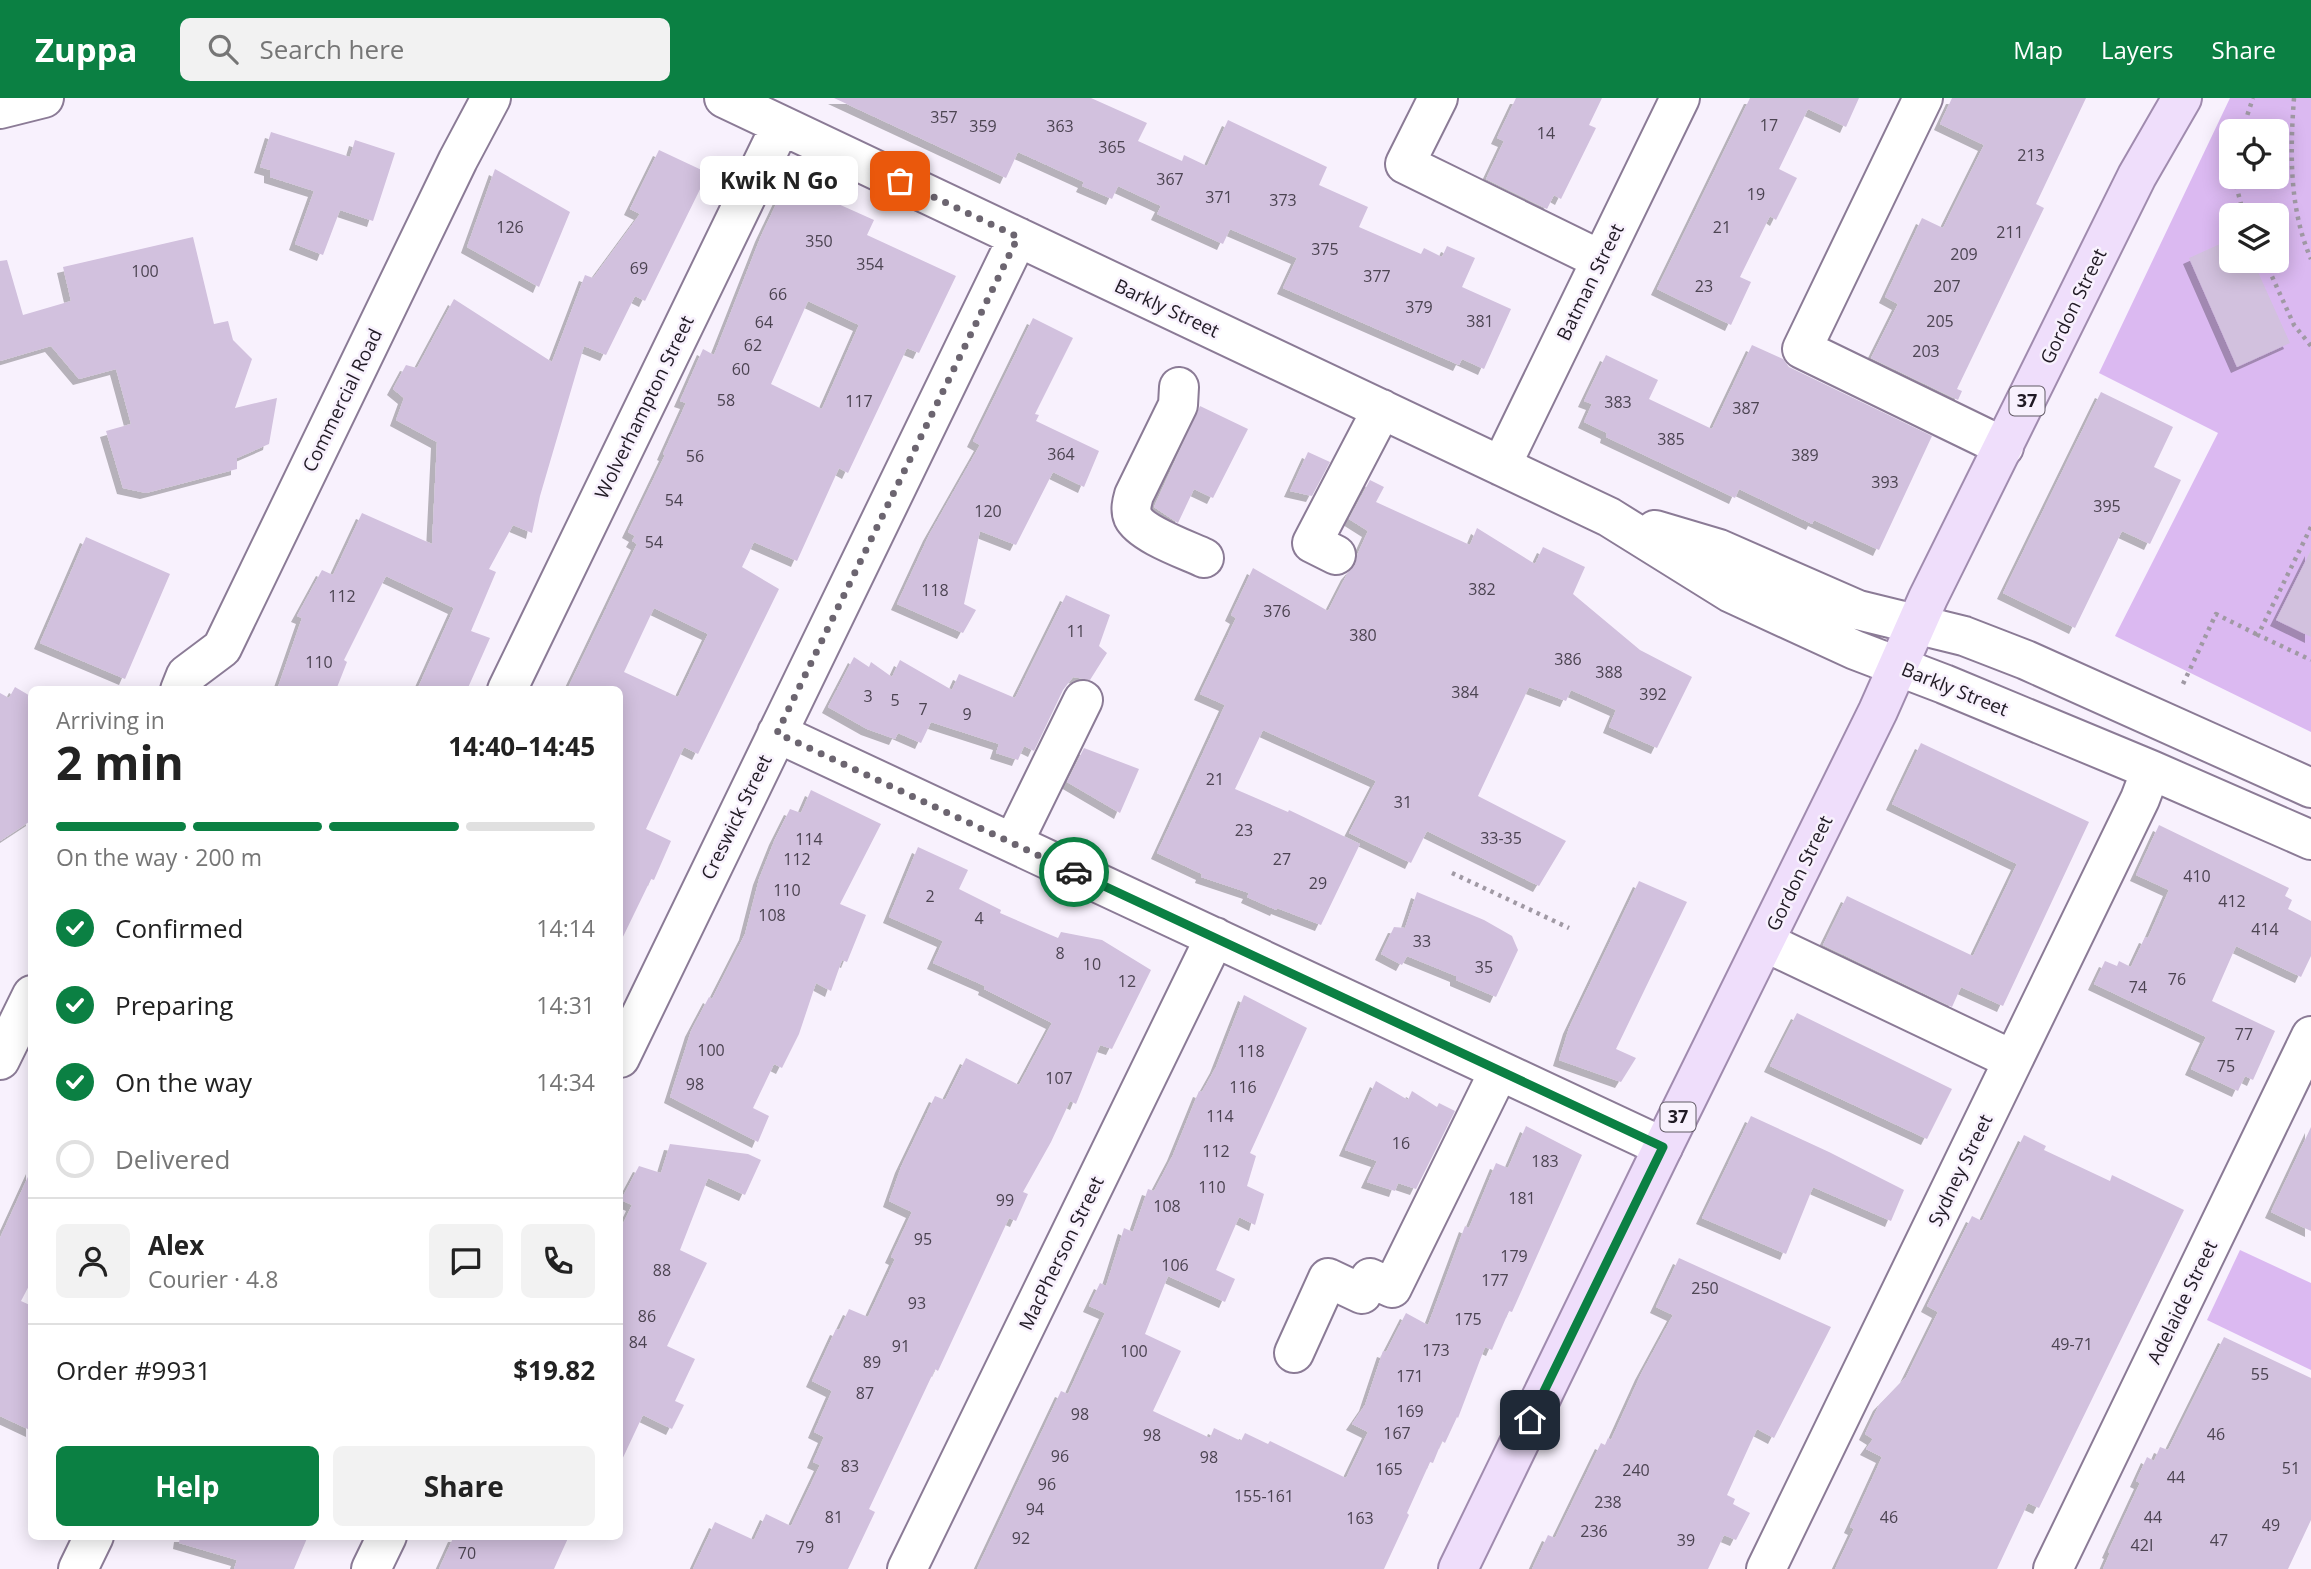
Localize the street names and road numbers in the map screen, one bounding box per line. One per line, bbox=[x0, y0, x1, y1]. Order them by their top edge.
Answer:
street label: Batman Street bbox=[1550, 219, 1630, 345]
street label: Gordon Street bbox=[2034, 244, 2112, 368]
street label: Barkly Street bbox=[1110, 272, 1224, 344]
street label: Wolverhampton Street bbox=[588, 311, 700, 503]
street label: Commercial Road bbox=[296, 324, 388, 476]
road number: 37 bbox=[2010, 386, 2044, 416]
street label: Barkly Street bbox=[1898, 656, 2012, 722]
street label: Creswick Street bbox=[694, 750, 778, 884]
street label: Gordon Street bbox=[1760, 811, 1838, 935]
road number: 37 bbox=[1660, 1102, 1696, 1132]
street label: Sydney Street bbox=[1922, 1110, 1998, 1230]
street label: MacPherson Street bbox=[1012, 1171, 1110, 1334]
street label: Adelaide Street bbox=[2141, 1236, 2223, 1368]

